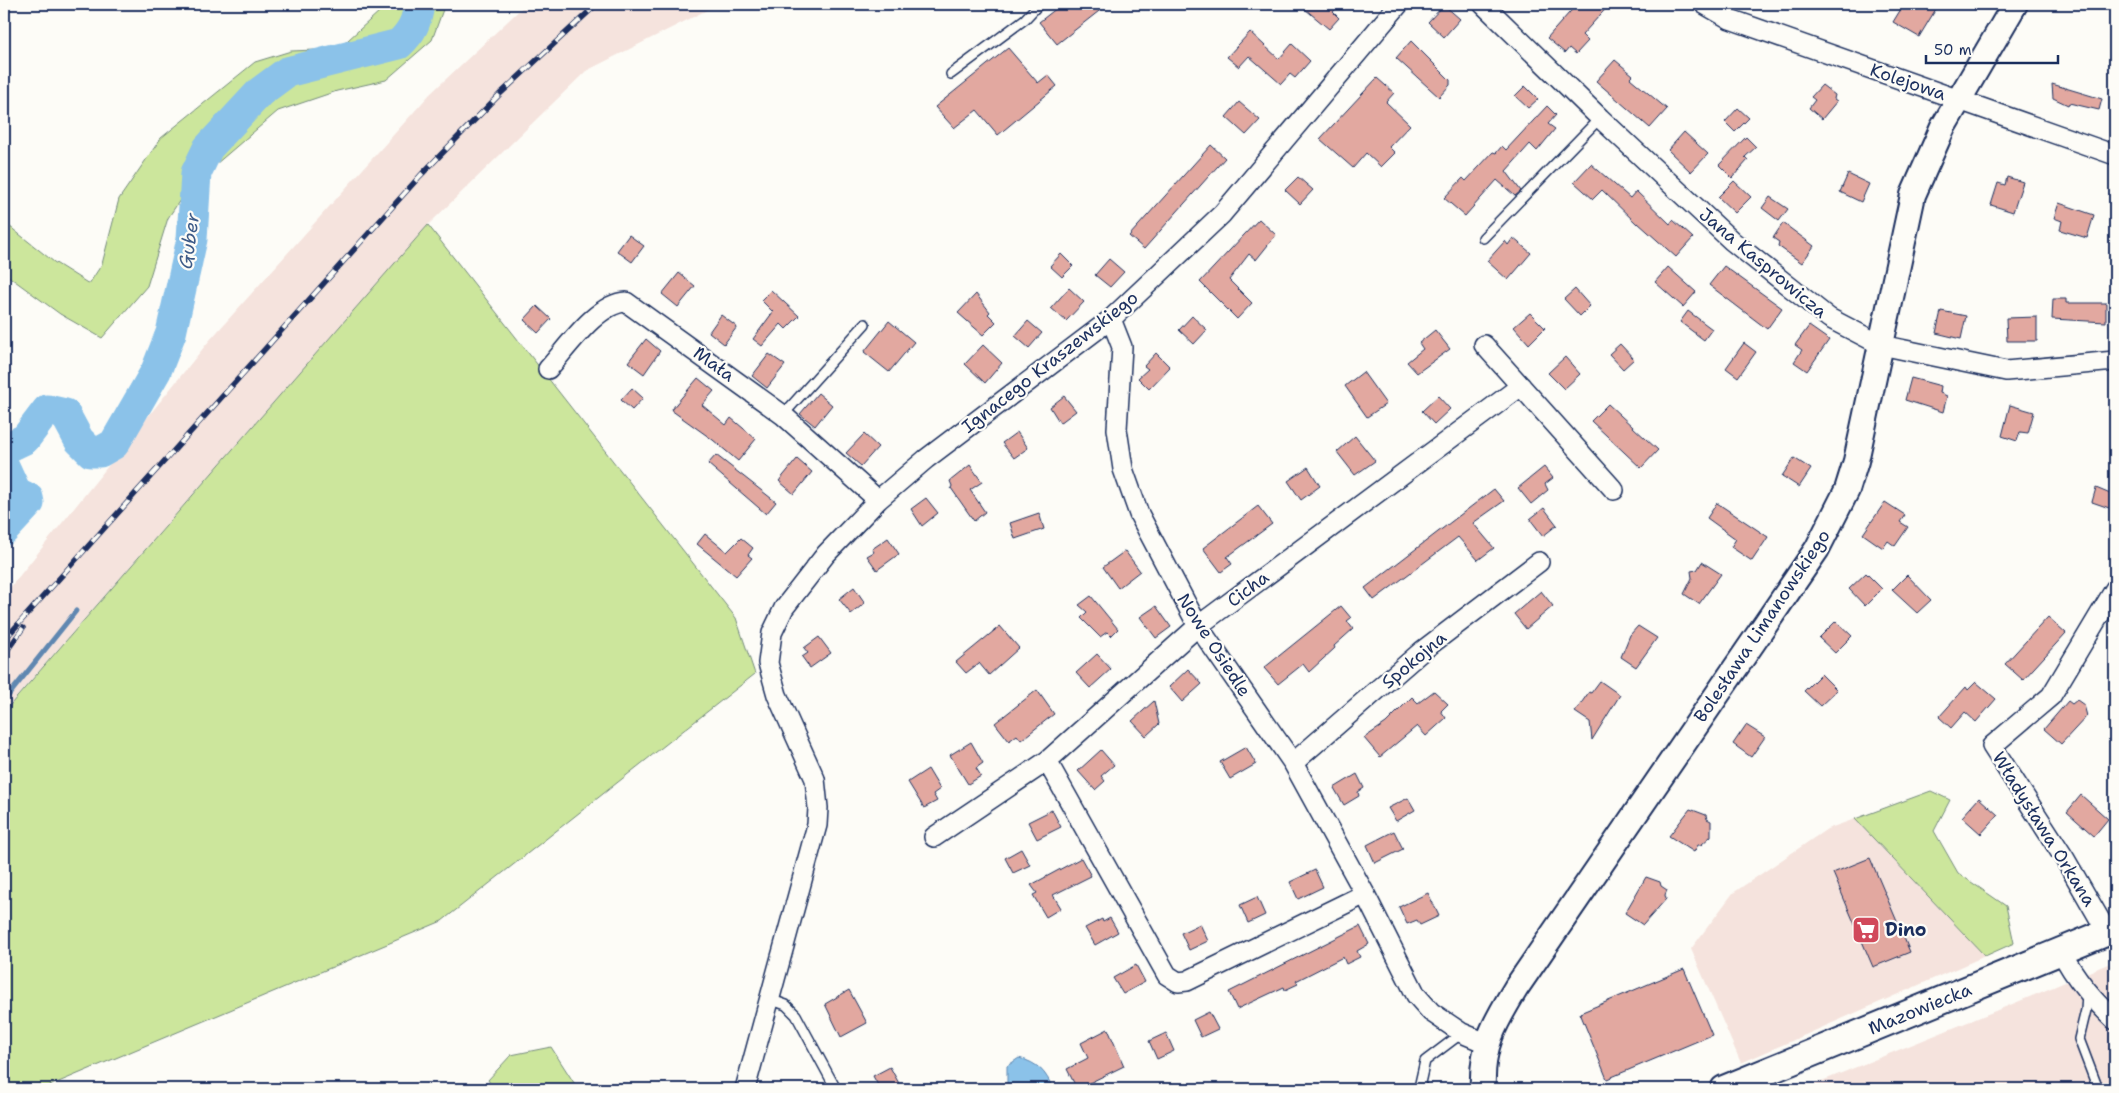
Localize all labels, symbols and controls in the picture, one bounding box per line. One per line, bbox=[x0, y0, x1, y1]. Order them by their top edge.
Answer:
scale bar bbox=[1926, 32, 2059, 64]
text: 50 m bbox=[1934, 40, 1972, 60]
street label: Kolejowa bbox=[1867, 58, 1949, 106]
street label: Jana Kasprowicza bbox=[1694, 202, 1832, 324]
water label: Guber bbox=[173, 211, 205, 270]
street label: Ignacego Kraszewskiego bbox=[957, 286, 1143, 438]
street label: Mała bbox=[688, 341, 740, 387]
street label: Bolesława Limanowskiego bbox=[1688, 525, 1836, 727]
street label: Cicha bbox=[1222, 565, 1274, 613]
street label: Nowe Osiedle bbox=[1172, 589, 1256, 701]
street label: Spokojna bbox=[1377, 626, 1451, 694]
street label: Władysława Orkana bbox=[1987, 747, 2101, 911]
supermarket icon: Dino bbox=[1851, 915, 1881, 945]
place label: Dino bbox=[1885, 918, 1927, 942]
street label: Mazowiecka bbox=[1865, 977, 1975, 1041]

